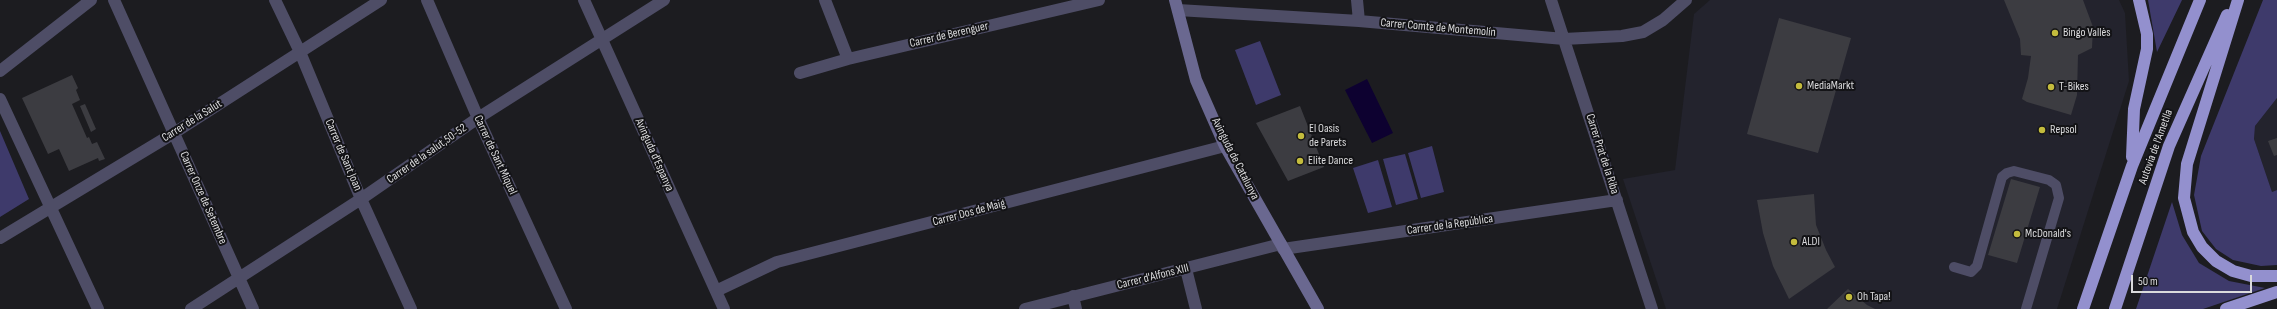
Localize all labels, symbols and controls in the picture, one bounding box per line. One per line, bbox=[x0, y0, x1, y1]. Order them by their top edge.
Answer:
street label: Carrer Comte de Montemolín bbox=[1380, 16, 1496, 40]
street label: Carrer de Berenguer bbox=[908, 19, 990, 51]
place label: Bingo Vallès bbox=[2063, 26, 2111, 40]
marker: Bingo Vallès bbox=[2050, 28, 2060, 38]
place label: MediaMarkt bbox=[1807, 79, 1854, 93]
place label: T-Bikes bbox=[2059, 80, 2089, 94]
marker: MediaMarkt bbox=[1794, 81, 1804, 91]
marker: T-Bikes bbox=[2046, 82, 2056, 92]
street label: Carrer de la Salut bbox=[159, 97, 225, 145]
street label: Autovia de l'Ametlla bbox=[2136, 108, 2176, 186]
street label: Carrer Prat de la Riba bbox=[1582, 112, 1622, 196]
street label: Carrer de Sant Miquel bbox=[470, 113, 520, 197]
street label: Avinguda d'Espanya bbox=[632, 116, 676, 194]
street label: Avinguda de Catalunya bbox=[1208, 116, 1262, 202]
street label: Carrer de Sant Joan bbox=[321, 117, 365, 193]
street label: Carrer de la salut,50-52 bbox=[384, 121, 470, 187]
place label: El Oasis de Parets bbox=[1309, 122, 1346, 150]
place label: Repsol bbox=[2050, 123, 2077, 137]
marker: Repsol bbox=[2037, 125, 2047, 135]
marker: El Oasis de Parets bbox=[1296, 131, 1306, 141]
street label: Carrer Onze de Setembre bbox=[176, 149, 230, 247]
place label: Elite Dance bbox=[1308, 154, 1353, 168]
marker: Elite Dance bbox=[1295, 156, 1305, 166]
street label: Carrer Dos de Maig bbox=[931, 196, 1007, 230]
street label: Carrer de la República bbox=[1406, 212, 1494, 238]
place label: McDonald's bbox=[2025, 227, 2071, 241]
marker: McDonald's bbox=[2012, 229, 2022, 239]
place label: ALDI bbox=[1802, 235, 1820, 249]
marker: ALDI bbox=[1789, 237, 1799, 247]
street label: Carrer d'Alfons XIII bbox=[1116, 261, 1190, 293]
scale bar bbox=[2133, 267, 2254, 293]
text: 50 m bbox=[2138, 274, 2158, 289]
place label: Oh Tapa! bbox=[1857, 290, 1891, 304]
marker: Oh Tapa! bbox=[1844, 292, 1854, 302]

